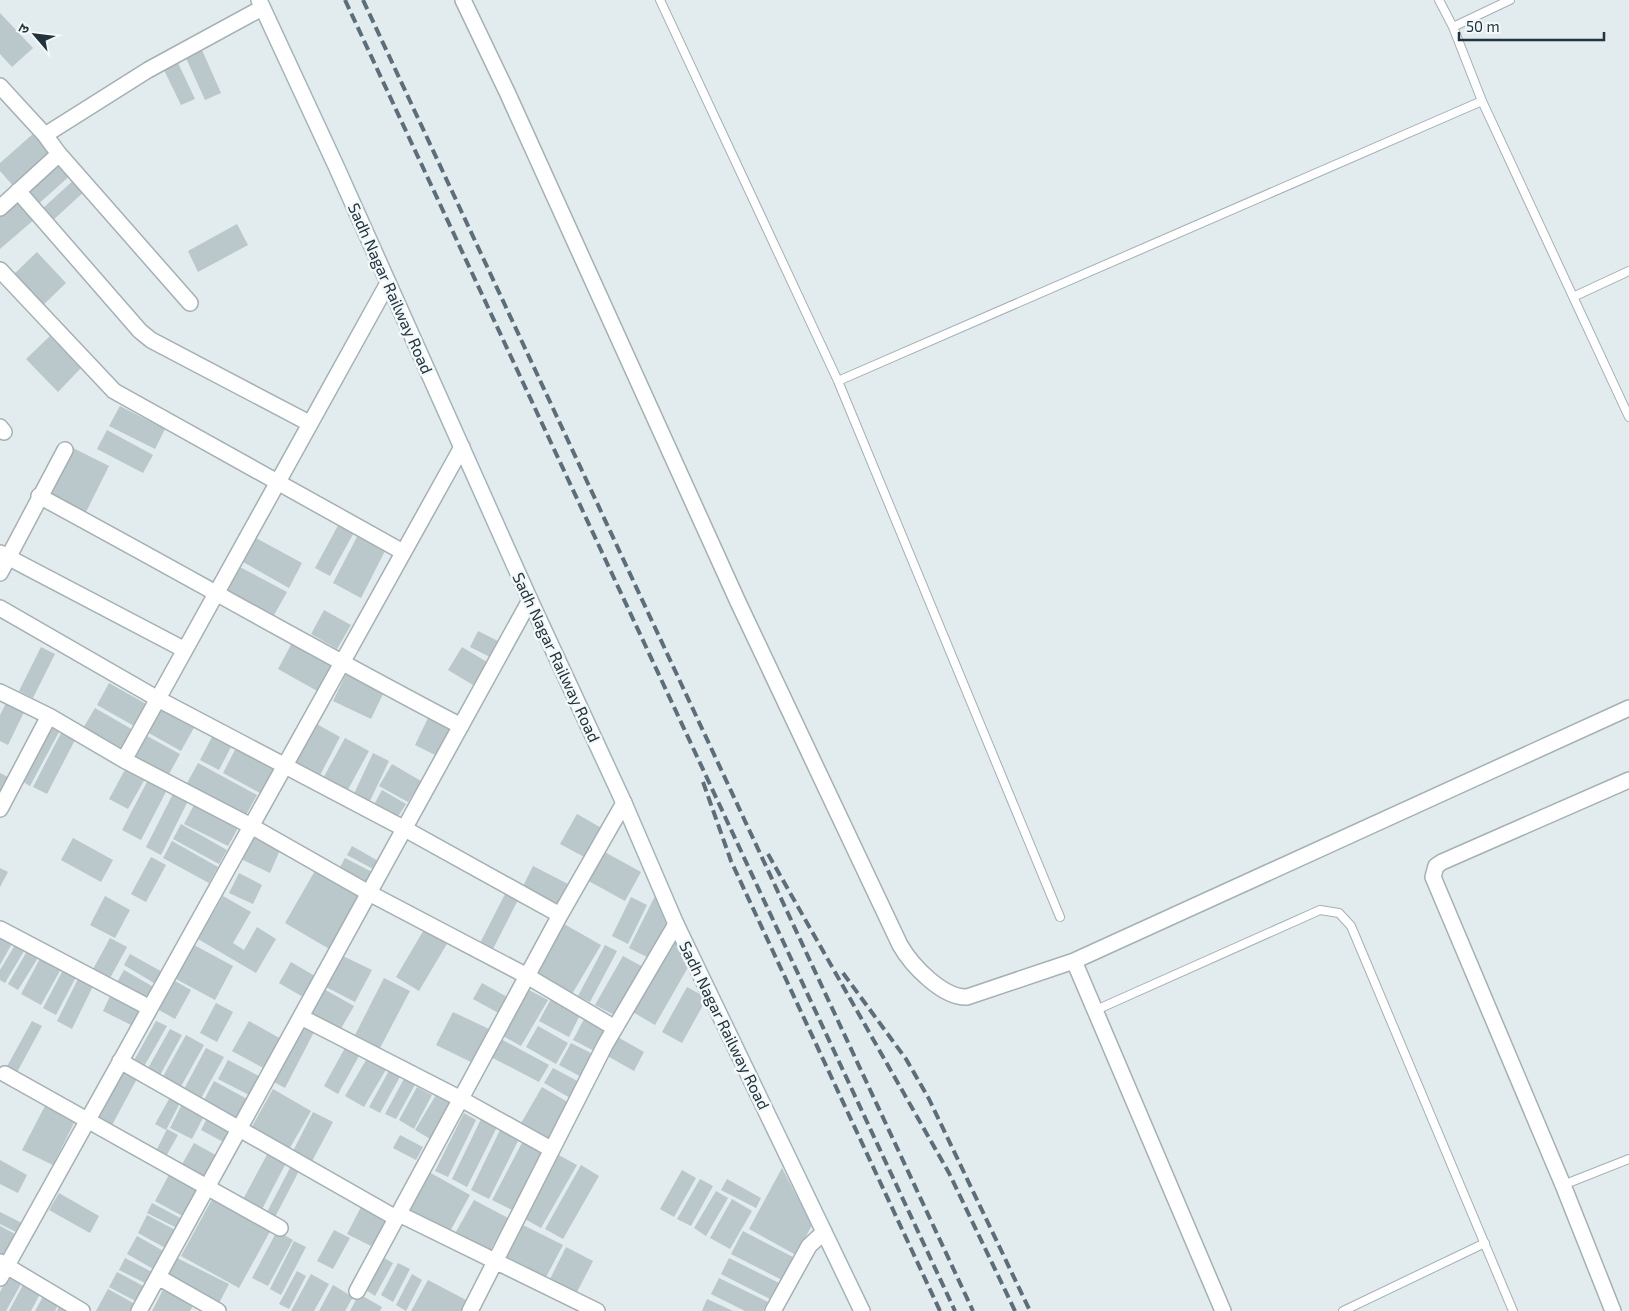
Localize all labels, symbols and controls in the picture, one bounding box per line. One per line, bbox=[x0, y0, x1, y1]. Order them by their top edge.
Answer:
north arrow bbox=[10, 10, 60, 60]
scale bar bbox=[1459, 10, 1604, 42]
text: 50 m bbox=[1466, 17, 1500, 35]
text: उ bbox=[14, 20, 33, 36]
street label: Sadh Nagar Railway Road bbox=[345, 200, 437, 376]
street label: Sadh Nagar Railway Road bbox=[509, 569, 605, 745]
street label: Sadh Nagar Railway Road bbox=[676, 938, 774, 1112]

